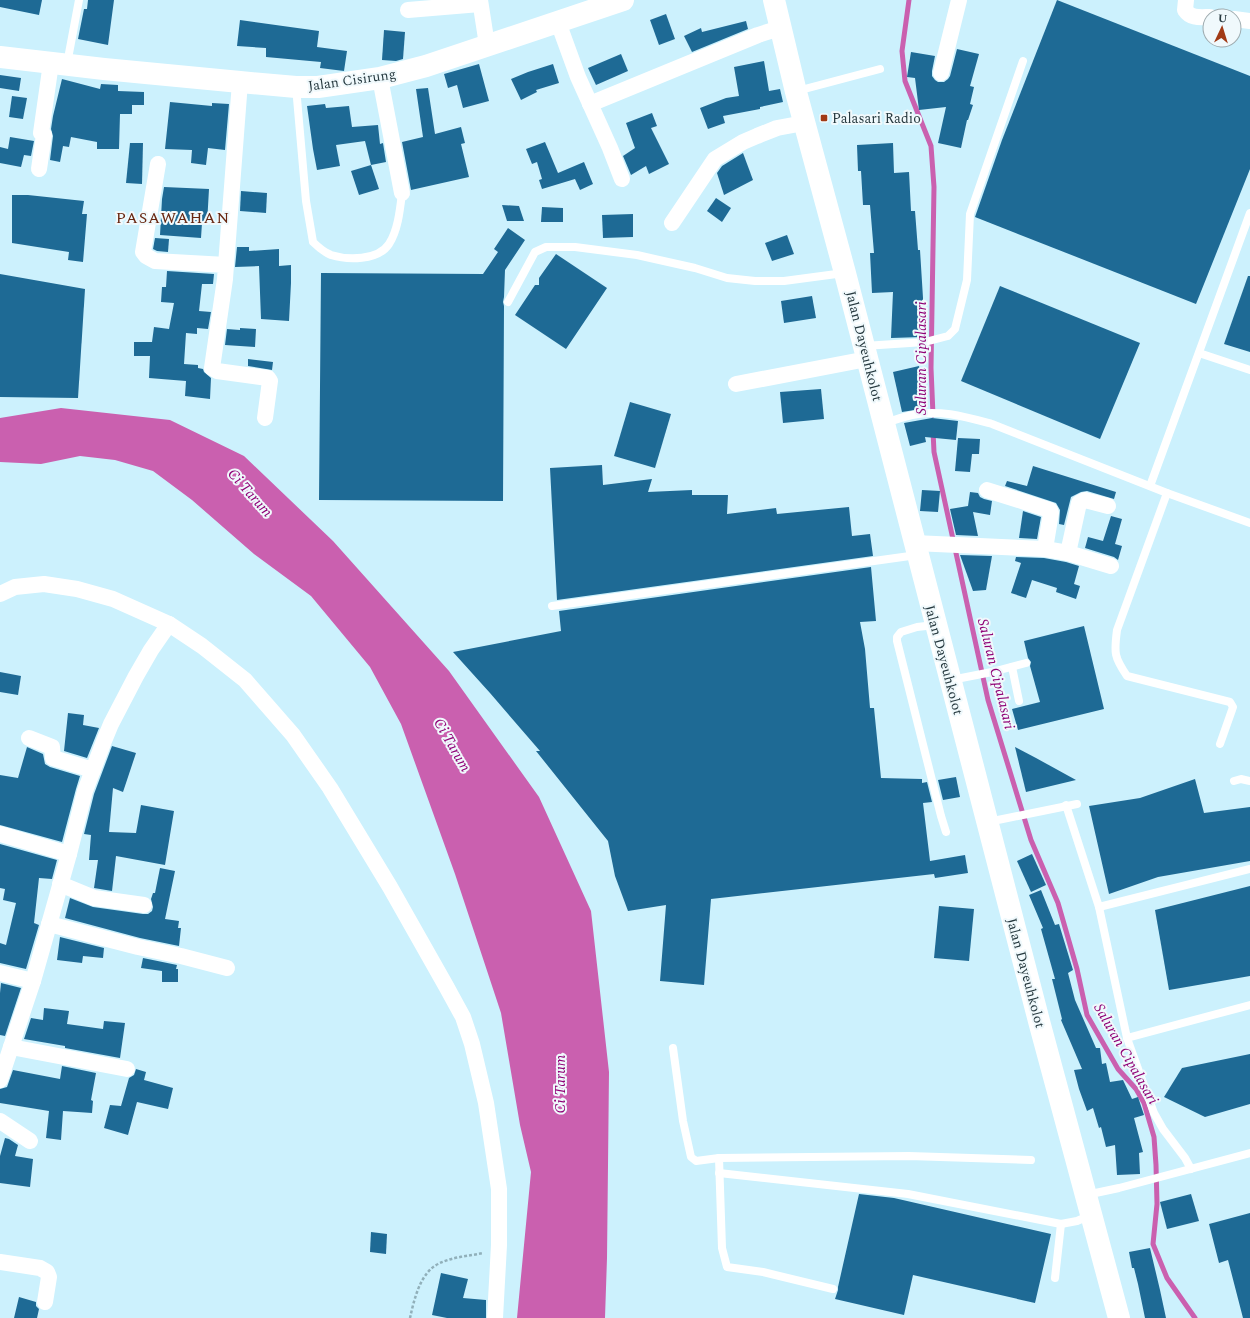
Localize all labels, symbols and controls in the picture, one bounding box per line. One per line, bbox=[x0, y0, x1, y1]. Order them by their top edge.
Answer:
north arrow bbox=[1202, 8, 1242, 48]
text: U bbox=[1217, 10, 1228, 27]
street label: Jalan Cisirung bbox=[307, 63, 397, 97]
place label: Palasari Radio bbox=[832, 108, 921, 129]
marker: Palasari Radio bbox=[819, 113, 829, 123]
district label: PASAWAHAN bbox=[116, 206, 230, 230]
street label: Jalan Dayeuhkolot bbox=[840, 289, 888, 404]
water label: Saluran Cipalasari bbox=[910, 301, 933, 415]
water label: Ci Tarum bbox=[222, 463, 279, 523]
street label: Jalan Dayeuhkolot bbox=[919, 603, 969, 717]
water label: Saluran Cipalasari bbox=[971, 616, 1021, 732]
water label: Ci Tarum bbox=[427, 714, 477, 777]
street label: Jalan Dayeuhkolot bbox=[1001, 916, 1051, 1030]
water label: Saluran Cipalasari bbox=[1088, 999, 1164, 1109]
water label: Ci Tarum bbox=[549, 1054, 572, 1113]

